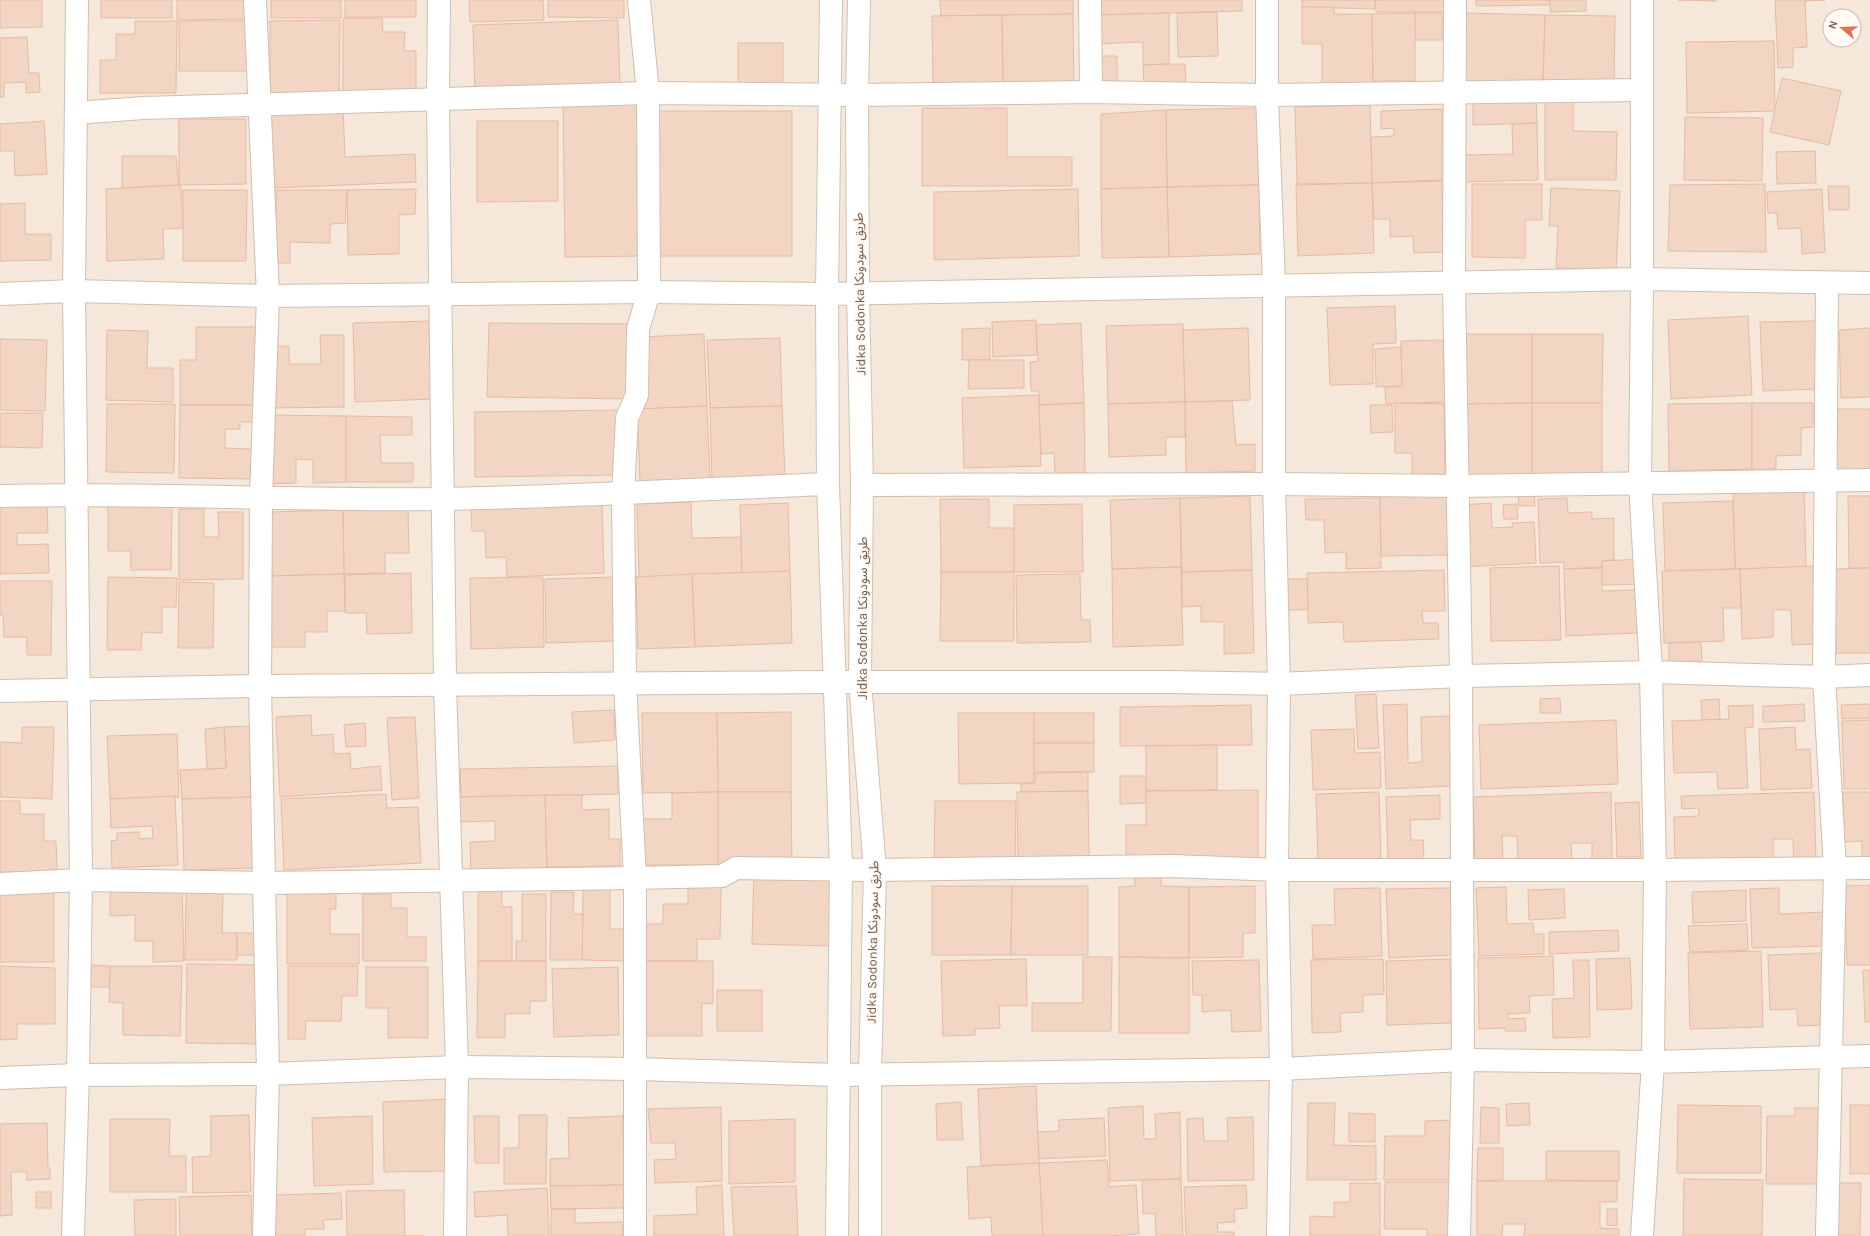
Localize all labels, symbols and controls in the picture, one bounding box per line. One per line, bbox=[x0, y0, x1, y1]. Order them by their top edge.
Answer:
north arrow bbox=[1822, 8, 1862, 48]
text: N bbox=[1826, 19, 1840, 31]
street label: Jidka Sodonka طريق سودونكا bbox=[851, 212, 869, 376]
street label: Jidka Sodonka طريق سودونكا bbox=[855, 536, 871, 699]
street label: Jidka Sodonka طريق سودونكا bbox=[864, 860, 882, 1024]

